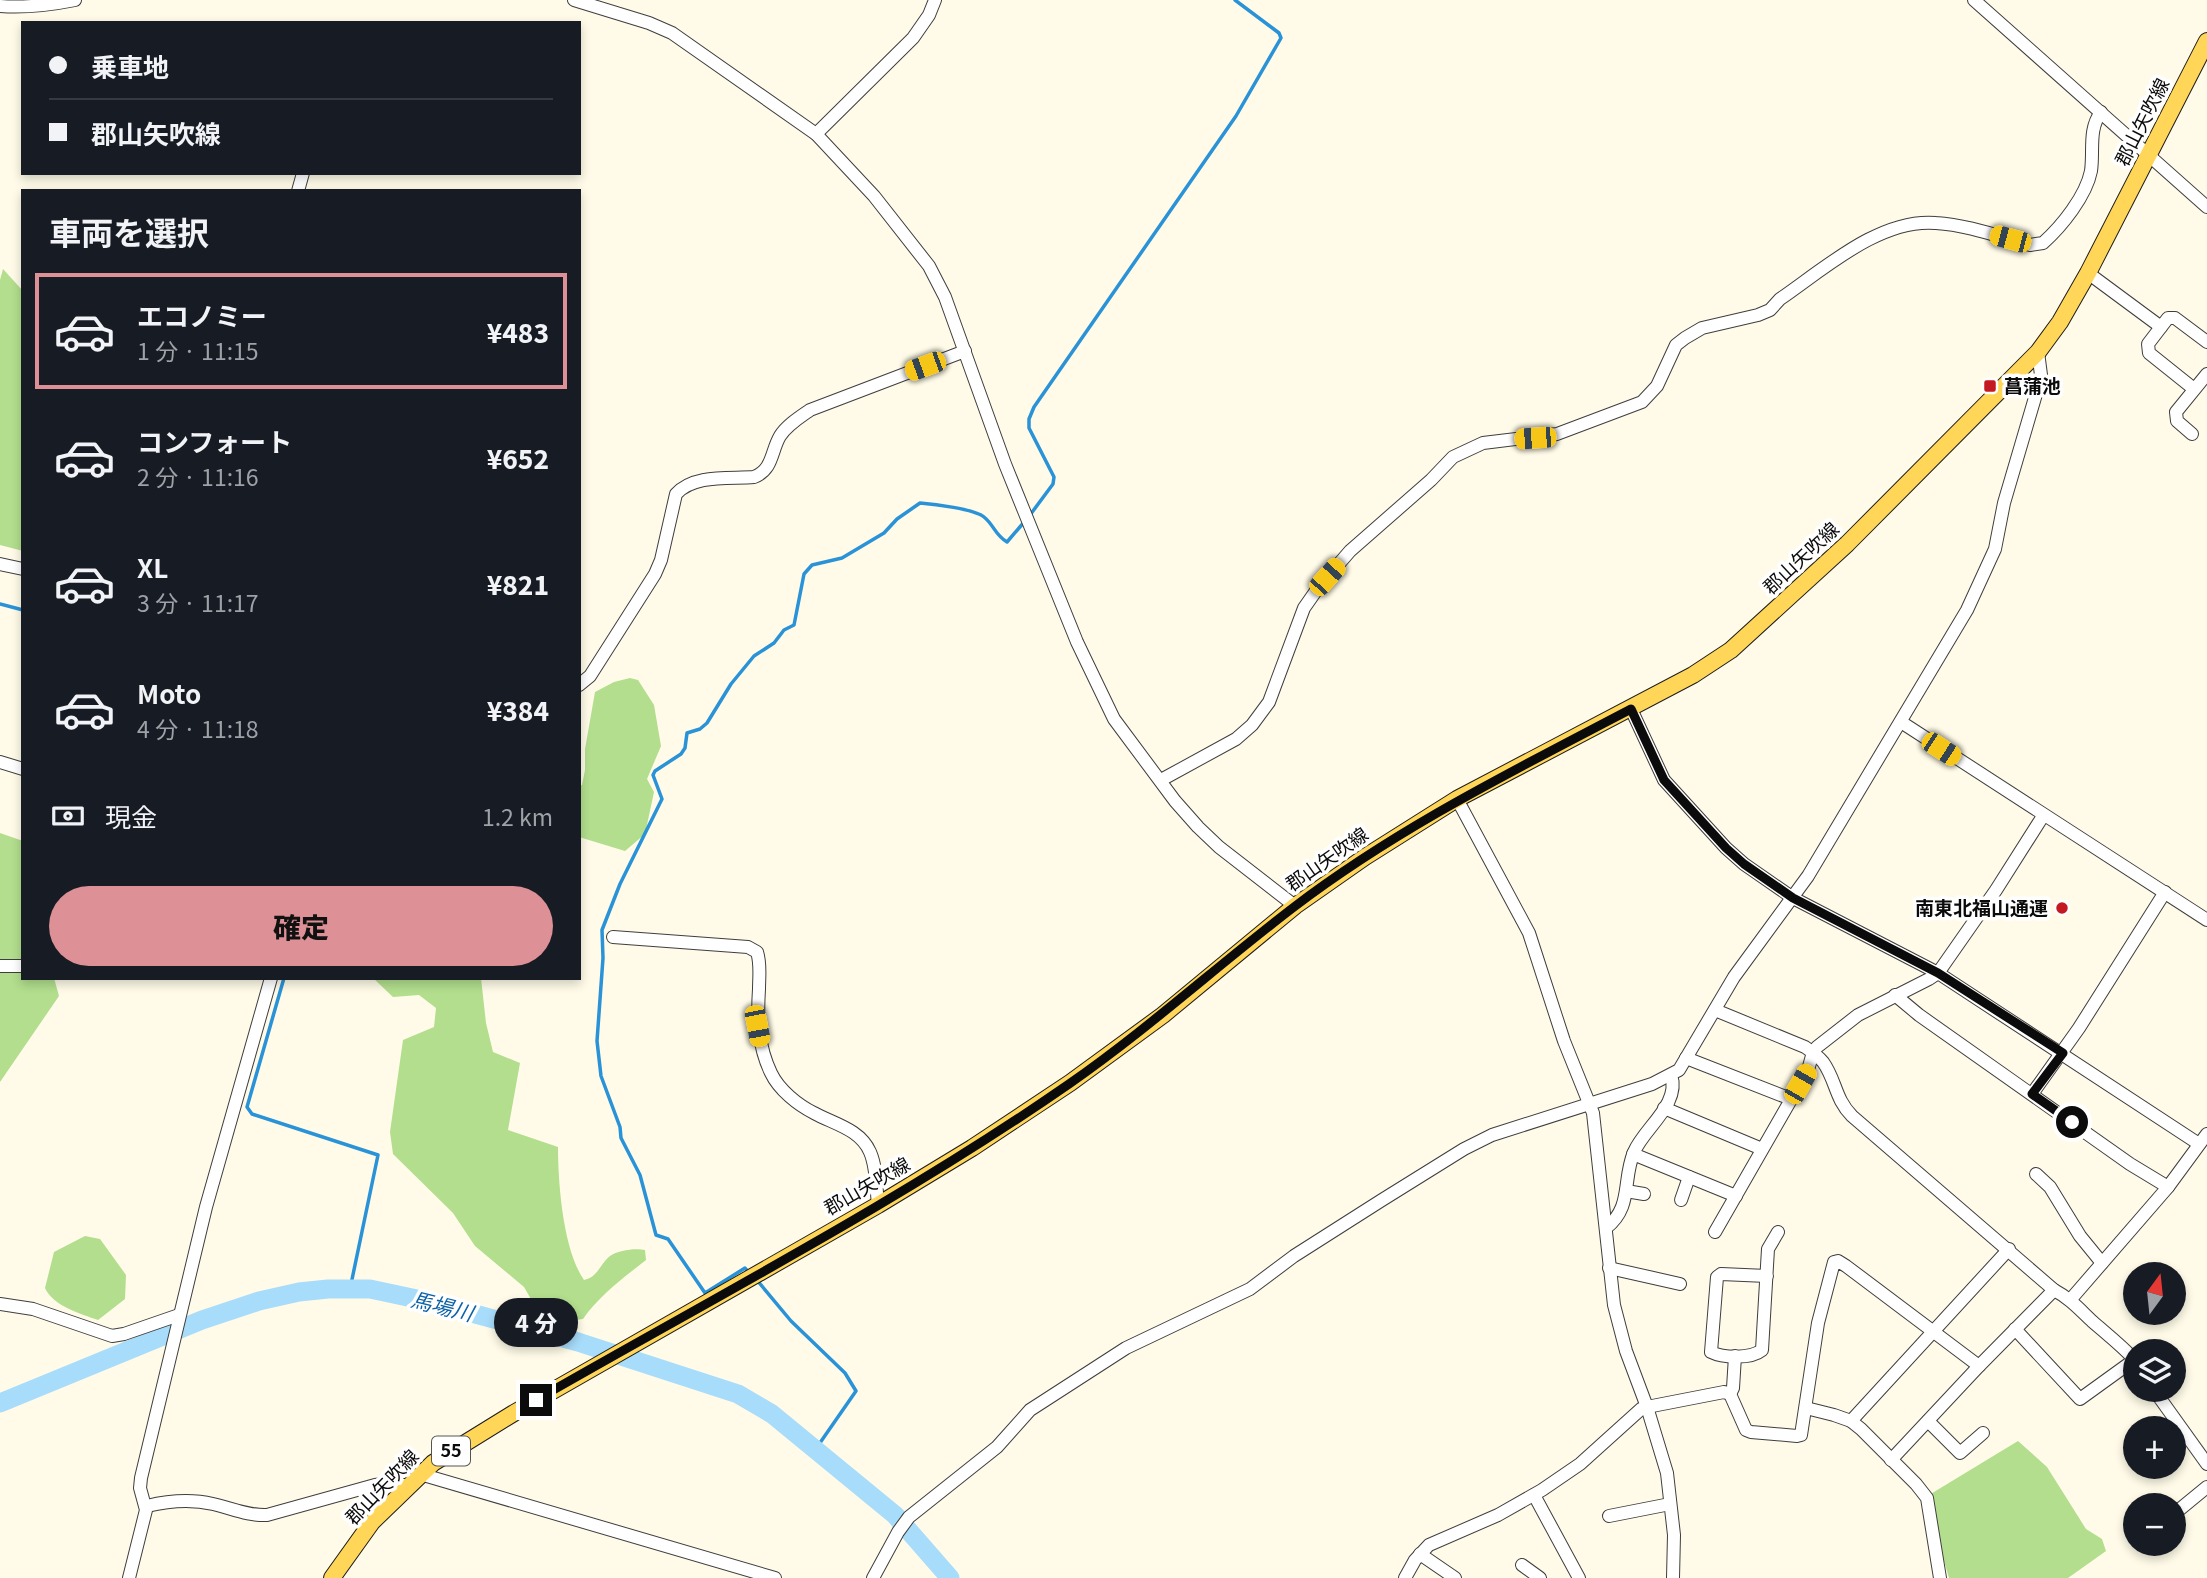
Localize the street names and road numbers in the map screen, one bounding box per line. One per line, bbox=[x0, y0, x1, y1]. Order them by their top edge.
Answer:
street label: 郡山矢吹線 bbox=[2107, 73, 2174, 170]
street label: 郡山矢吹線 bbox=[1756, 515, 1844, 599]
street label: 郡山矢吹線 bbox=[1279, 819, 1373, 896]
street label: 郡山矢吹線 bbox=[818, 1149, 914, 1220]
road number: 55 bbox=[432, 1436, 470, 1466]
street label: 郡山矢吹線 bbox=[338, 1442, 424, 1530]

